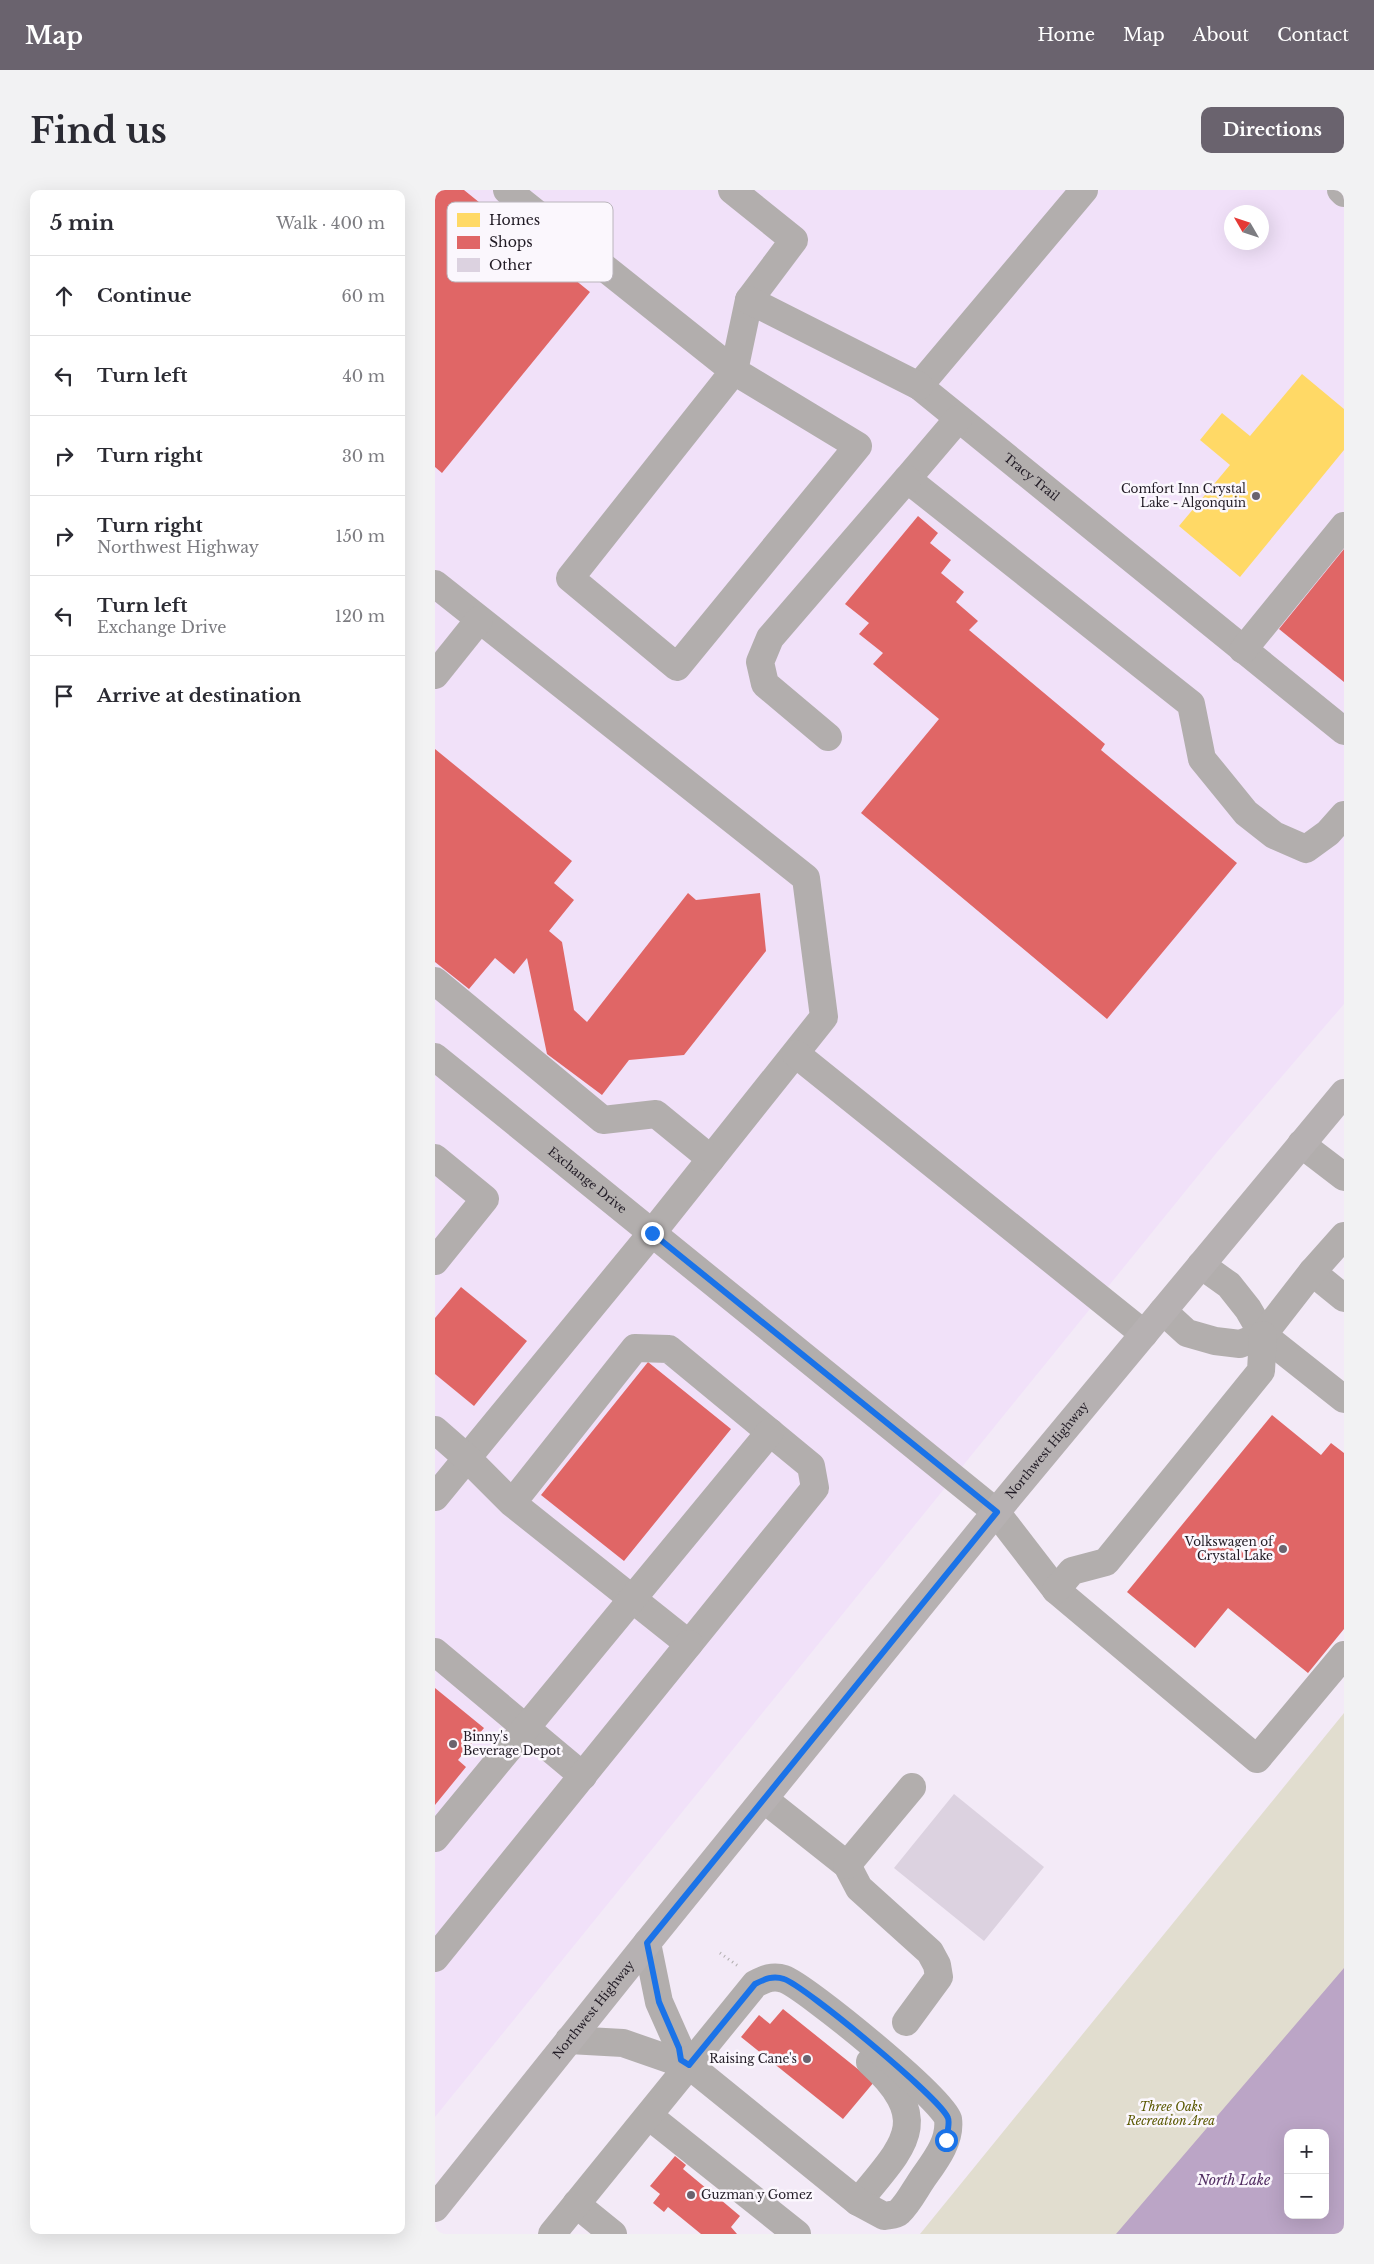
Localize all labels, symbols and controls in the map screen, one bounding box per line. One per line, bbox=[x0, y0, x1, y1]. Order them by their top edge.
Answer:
text: Map bbox=[25, 21, 83, 50]
text: Home bbox=[1037, 24, 1095, 46]
text: Map bbox=[1123, 24, 1165, 46]
text: About bbox=[1193, 24, 1249, 46]
text: Contact bbox=[1277, 24, 1349, 46]
button: Directions bbox=[1201, 107, 1344, 153]
text: Find us bbox=[30, 109, 167, 152]
legend bbox=[447, 202, 613, 282]
north arrow bbox=[1224, 205, 1269, 250]
text: 5 min bbox=[50, 210, 114, 236]
text: Homes bbox=[489, 211, 540, 229]
text: Walk · 400 m bbox=[276, 213, 385, 233]
text: Shops bbox=[489, 233, 533, 251]
text: Other bbox=[489, 256, 532, 274]
icon: ahead bbox=[50, 282, 78, 310]
text: Continue bbox=[97, 284, 192, 307]
text: 60 m bbox=[342, 286, 385, 306]
icon: left bbox=[50, 362, 78, 390]
text: Turn left bbox=[97, 364, 188, 387]
text: 40 m bbox=[342, 366, 385, 386]
icon: right bbox=[50, 442, 78, 470]
text: Turn right bbox=[97, 444, 203, 467]
text: 30 m bbox=[342, 446, 385, 466]
street label: Tracy Trail bbox=[1001, 450, 1063, 504]
place label: Comfort Inn Crystal Lake - Algonquin bbox=[1121, 481, 1246, 510]
marker: Comfort Inn Crystal Lake - Algonquin bbox=[1250, 490, 1262, 502]
text: Turn right bbox=[97, 514, 203, 537]
icon: right bbox=[50, 522, 78, 550]
text: 150 m bbox=[336, 526, 385, 546]
text: Northwest Highway bbox=[97, 537, 259, 557]
text: Turn left bbox=[97, 594, 188, 617]
icon: left bbox=[50, 602, 78, 630]
text: 120 m bbox=[335, 606, 385, 626]
text: Exchange Drive bbox=[97, 617, 226, 637]
icon: arrive bbox=[50, 682, 78, 710]
text: Arrive at destination bbox=[97, 684, 301, 707]
street label: Exchange Drive bbox=[545, 1144, 630, 1217]
route end bbox=[641, 1222, 664, 1245]
street label: Northwest Highway bbox=[1002, 1398, 1092, 1502]
place label: Volkswagen of Crystal Lake bbox=[1184, 1534, 1275, 1563]
marker: Volkswagen of Crystal Lake bbox=[1277, 1543, 1289, 1555]
place label: Binny's Beverage Depot bbox=[463, 1729, 561, 1758]
marker: Binny's Beverage Depot bbox=[447, 1738, 459, 1750]
street label: Northwest Highway bbox=[549, 1957, 637, 2062]
place label: Raising Cane's bbox=[709, 2051, 797, 2066]
marker: Raising Cane's bbox=[801, 2053, 813, 2065]
park label: Three Oaks Recreation Area bbox=[1126, 2099, 1215, 2128]
route start bbox=[935, 2129, 958, 2152]
map controls bbox=[1284, 2129, 1329, 2219]
button: + bbox=[1284, 2129, 1329, 2174]
water label: North Lake bbox=[1197, 2171, 1271, 2189]
button: − bbox=[1284, 2174, 1329, 2219]
place label: Guzman y Gomez bbox=[701, 2187, 813, 2202]
marker: Guzman y Gomez bbox=[685, 2189, 697, 2201]

